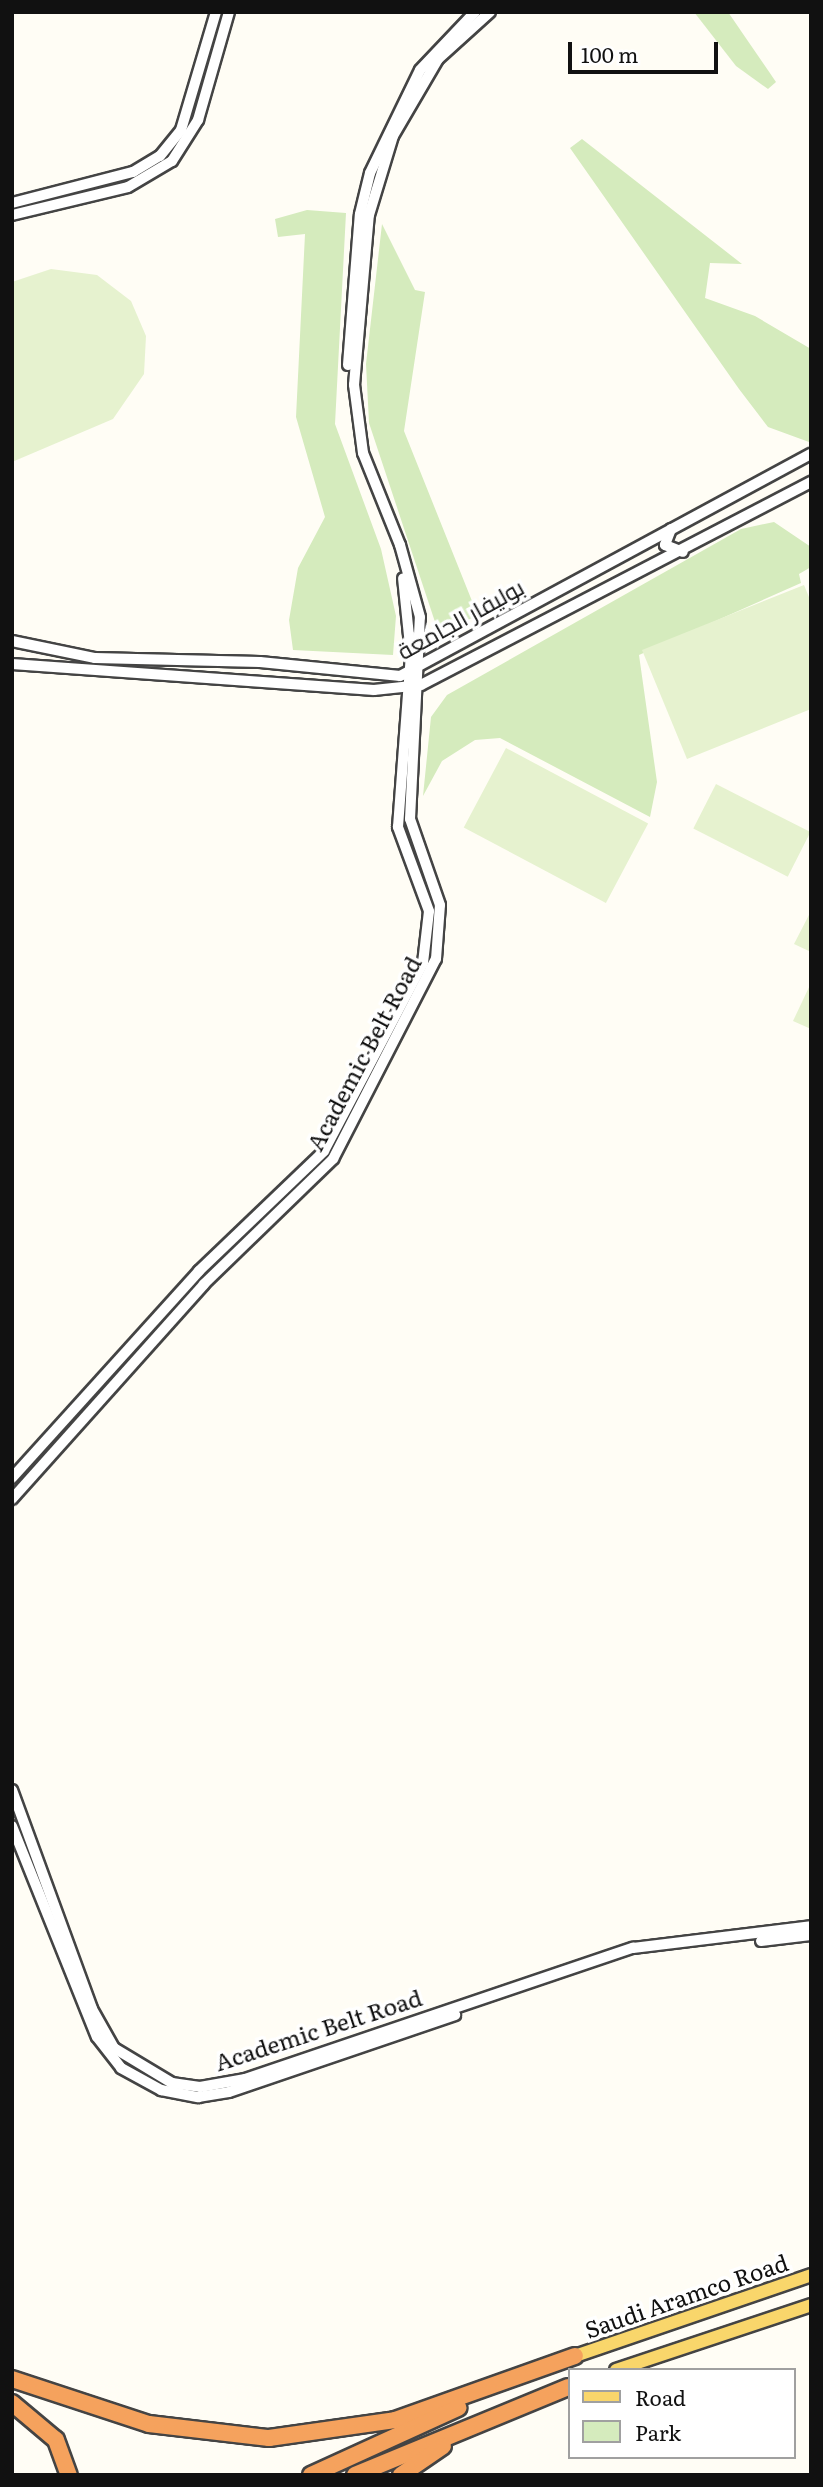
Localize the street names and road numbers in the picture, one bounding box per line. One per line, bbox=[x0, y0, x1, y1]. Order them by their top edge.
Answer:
street label: بوليفار الجامعة bbox=[392, 572, 528, 664]
street label: Academic Belt Road bbox=[300, 951, 426, 1155]
street label: Academic Belt Road bbox=[211, 1982, 425, 2076]
street label: Saudi Aramco Road bbox=[581, 2247, 791, 2343]

